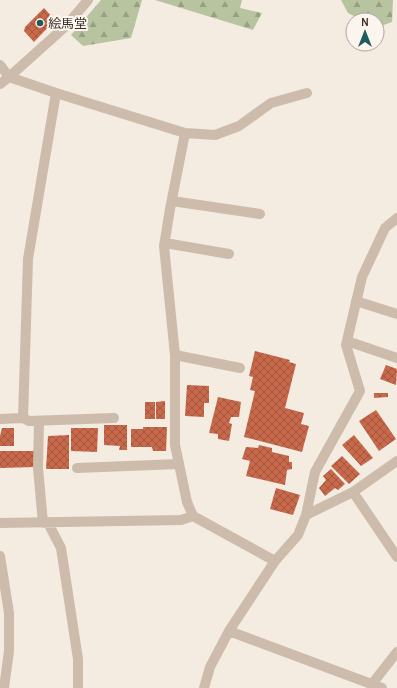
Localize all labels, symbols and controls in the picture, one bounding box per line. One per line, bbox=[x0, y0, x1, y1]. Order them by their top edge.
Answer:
north arrow bbox=[345, 12, 385, 52]
place label: 絵馬堂 bbox=[48, 16, 87, 31]
text: N bbox=[361, 16, 369, 29]
marker: 絵馬堂 bbox=[35, 18, 45, 28]

